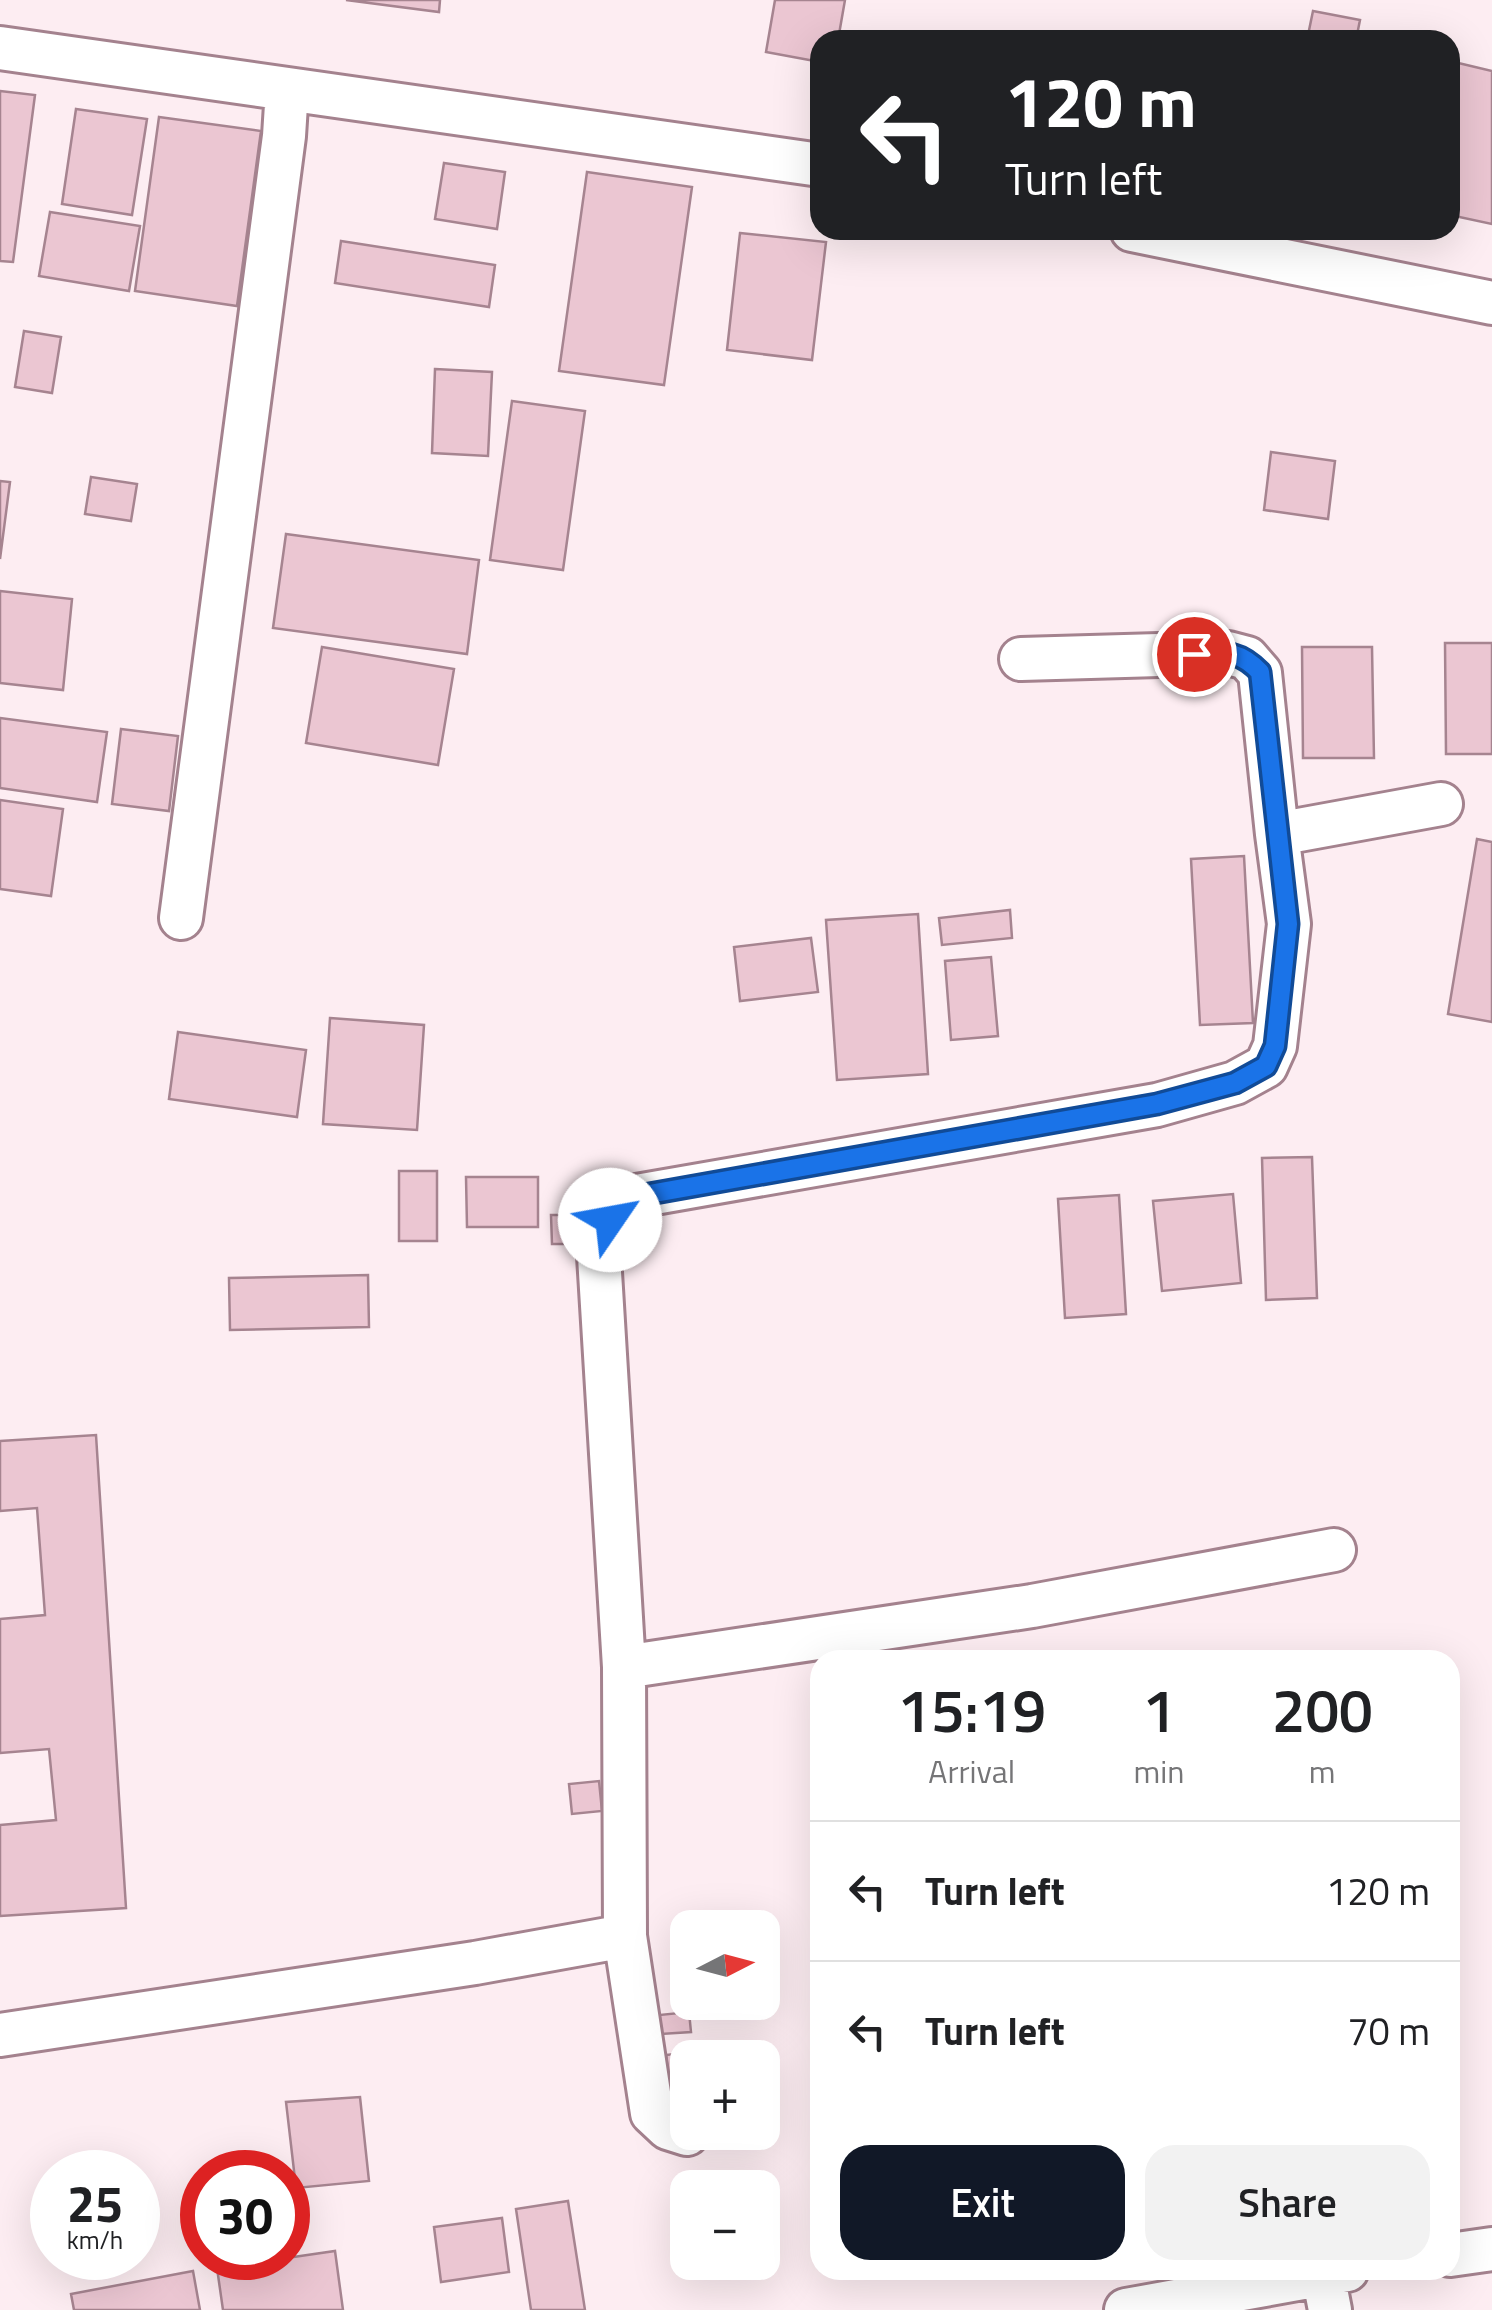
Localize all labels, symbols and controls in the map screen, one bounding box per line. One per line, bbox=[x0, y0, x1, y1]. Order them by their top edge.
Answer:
text: 120 m bbox=[1005, 48, 1197, 154]
icon: left bbox=[840, 70, 970, 200]
text: Turn left bbox=[1005, 144, 1162, 212]
pin bbox=[1152, 612, 1237, 697]
icon: arrive bbox=[1167, 627, 1222, 682]
position arrow bbox=[558, 1168, 662, 1272]
text: 15:19 bbox=[897, 1664, 1046, 1755]
text: 1 bbox=[1142, 1664, 1176, 1755]
text: 200 bbox=[1272, 1664, 1373, 1755]
text: Arrival bbox=[928, 1747, 1015, 1795]
text: min bbox=[1133, 1747, 1184, 1795]
text: m bbox=[1309, 1747, 1336, 1795]
text: Turn left bbox=[925, 1862, 1065, 1920]
text: 120 m bbox=[1326, 1862, 1430, 1920]
icon: left bbox=[840, 1864, 895, 1919]
north arrow bbox=[670, 1910, 780, 2020]
map controls bbox=[670, 1910, 780, 2280]
text: Turn left bbox=[925, 2002, 1065, 2060]
text: 70 m bbox=[1347, 2002, 1430, 2060]
icon: left bbox=[840, 2004, 895, 2059]
button: + bbox=[670, 2040, 780, 2150]
button: Exit bbox=[840, 2145, 1125, 2260]
button: Share bbox=[1145, 2145, 1430, 2260]
speed limit sign: 30 bbox=[180, 2150, 310, 2280]
text: 25 bbox=[67, 2165, 123, 2241]
button: − bbox=[670, 2170, 780, 2280]
text: km/h bbox=[67, 2221, 123, 2259]

